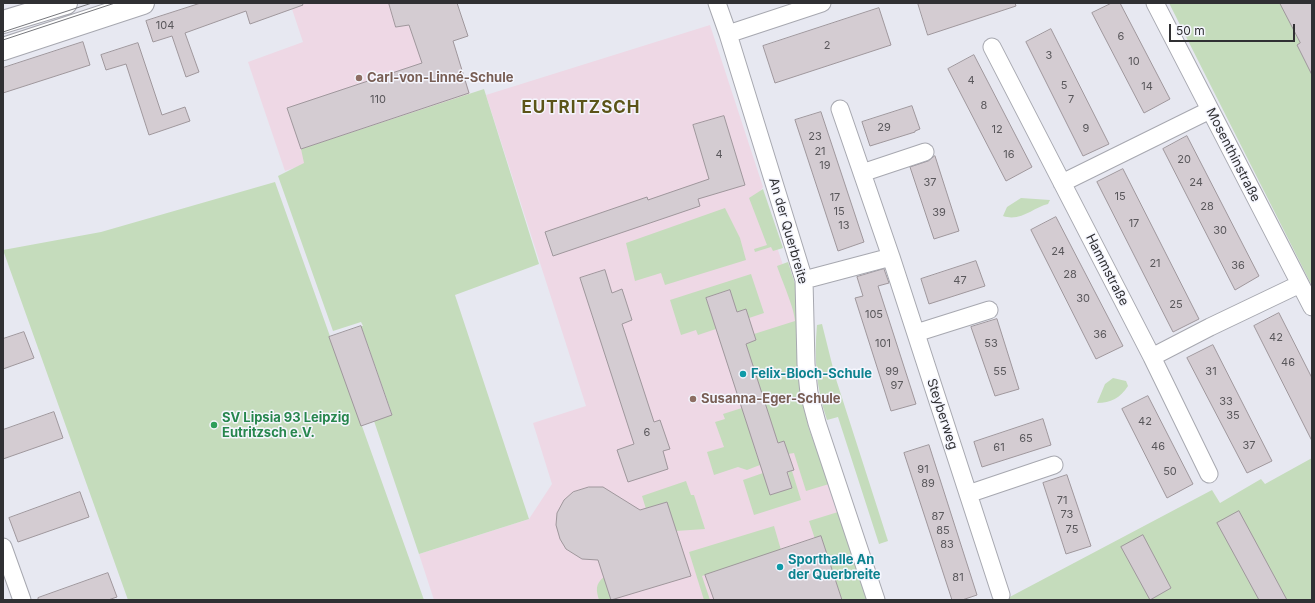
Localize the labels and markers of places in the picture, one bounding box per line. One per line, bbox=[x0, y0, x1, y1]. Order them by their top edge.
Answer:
place label: Carl-von-Linné-Schule bbox=[367, 70, 513, 86]
marker: Carl-von-Linné-Schule bbox=[354, 73, 364, 83]
place label: Felix-Bloch-Schule bbox=[751, 366, 872, 382]
marker: Felix-Bloch-Schule bbox=[738, 369, 748, 379]
place label: Susanna-Eger-Schule bbox=[701, 391, 841, 407]
marker: Susanna-Eger-Schule bbox=[688, 394, 698, 404]
place label: SV Lipsia 93 Leipzig Eutritzsch e.V. bbox=[222, 410, 349, 441]
marker: SV Lipsia 93 Leipzig Eutritzsch e.V. bbox=[209, 420, 219, 430]
place label: Sporthalle An der Querbreite bbox=[788, 552, 881, 583]
marker: Sporthalle An der Querbreite bbox=[775, 562, 785, 572]

